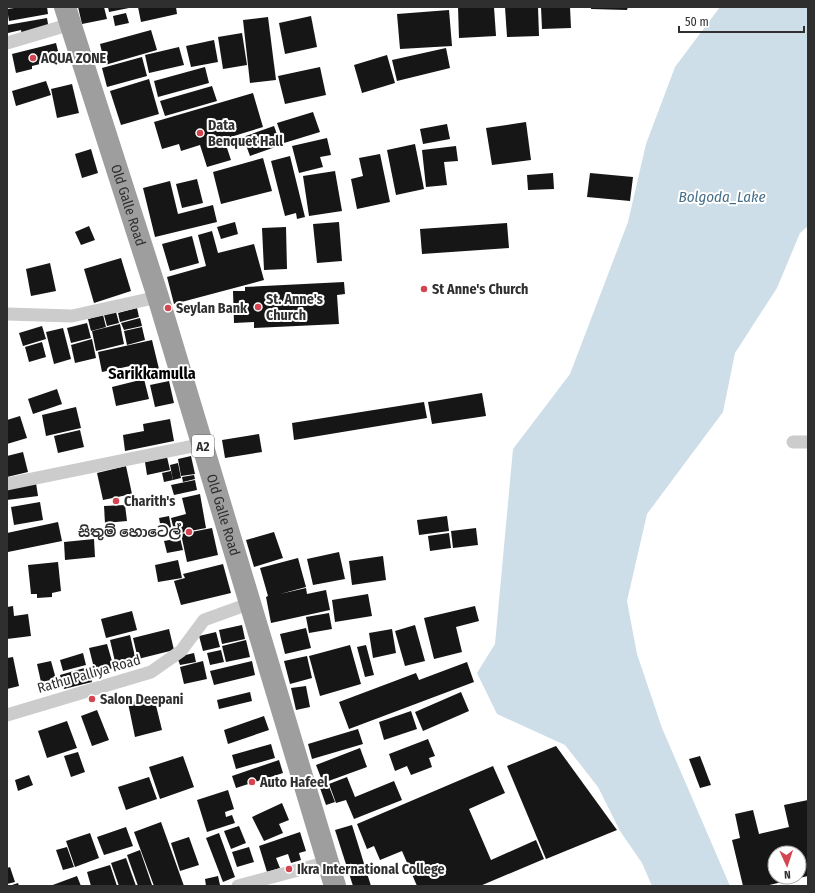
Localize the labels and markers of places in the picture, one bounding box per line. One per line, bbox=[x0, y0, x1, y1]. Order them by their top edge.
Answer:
place label: AQUA ZONE bbox=[40, 50, 107, 67]
marker: AQUA ZONE bbox=[28, 53, 38, 63]
place label: Data Benquet Hall bbox=[208, 117, 283, 150]
marker: Data Benquet Hall bbox=[195, 128, 205, 138]
place label: St Anne's Church bbox=[432, 281, 528, 298]
marker: St Anne's Church bbox=[419, 284, 429, 294]
place label: St. Anne's Church bbox=[266, 291, 323, 324]
place label: Seylan Bank bbox=[176, 300, 248, 317]
marker: St. Anne's Church bbox=[253, 302, 263, 312]
marker: Seylan Bank bbox=[163, 303, 173, 313]
place label: Charith's bbox=[124, 493, 176, 510]
marker: Charith's bbox=[111, 496, 121, 506]
place label: සිතුම් හොටෙල් bbox=[78, 523, 181, 541]
marker: සිතුම් හොටෙල් bbox=[184, 527, 194, 537]
place label: Salon Deepani bbox=[100, 691, 184, 708]
marker: Salon Deepani bbox=[87, 694, 97, 704]
place label: Auto Hafeel bbox=[259, 774, 328, 791]
marker: Auto Hafeel bbox=[247, 777, 257, 787]
place label: Ikra International College bbox=[297, 861, 445, 878]
marker: Ikra International College bbox=[284, 864, 294, 874]

